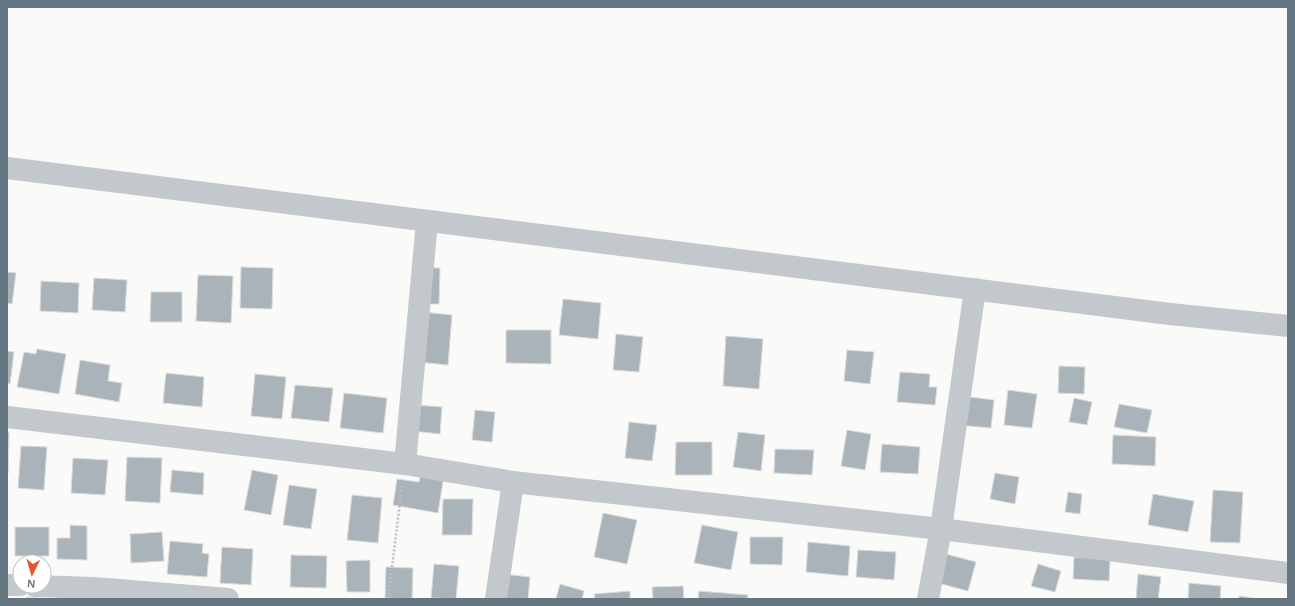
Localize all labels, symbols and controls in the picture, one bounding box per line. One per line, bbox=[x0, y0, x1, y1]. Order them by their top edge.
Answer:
north arrow bbox=[12, 554, 52, 594]
text: N bbox=[27, 578, 36, 590]

